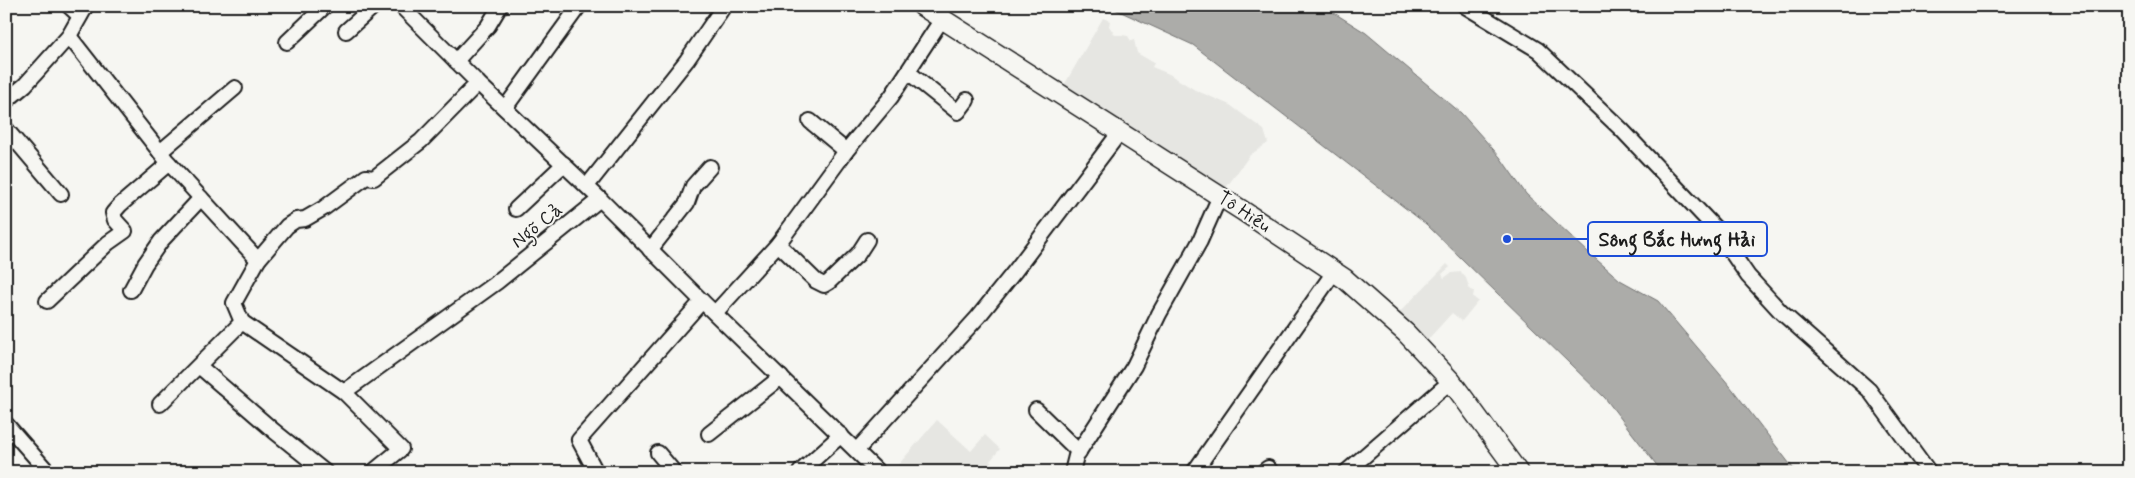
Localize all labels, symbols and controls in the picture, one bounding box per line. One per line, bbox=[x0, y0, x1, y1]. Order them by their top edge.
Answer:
street label: Tô Hiệu bbox=[1212, 185, 1276, 239]
street label: Ngõ Cả bbox=[506, 198, 570, 257]
callout: Sông Bắc Hưng Hải bbox=[1588, 222, 1767, 256]
text: Sông Bắc Hưng Hải bbox=[1599, 227, 1756, 256]

